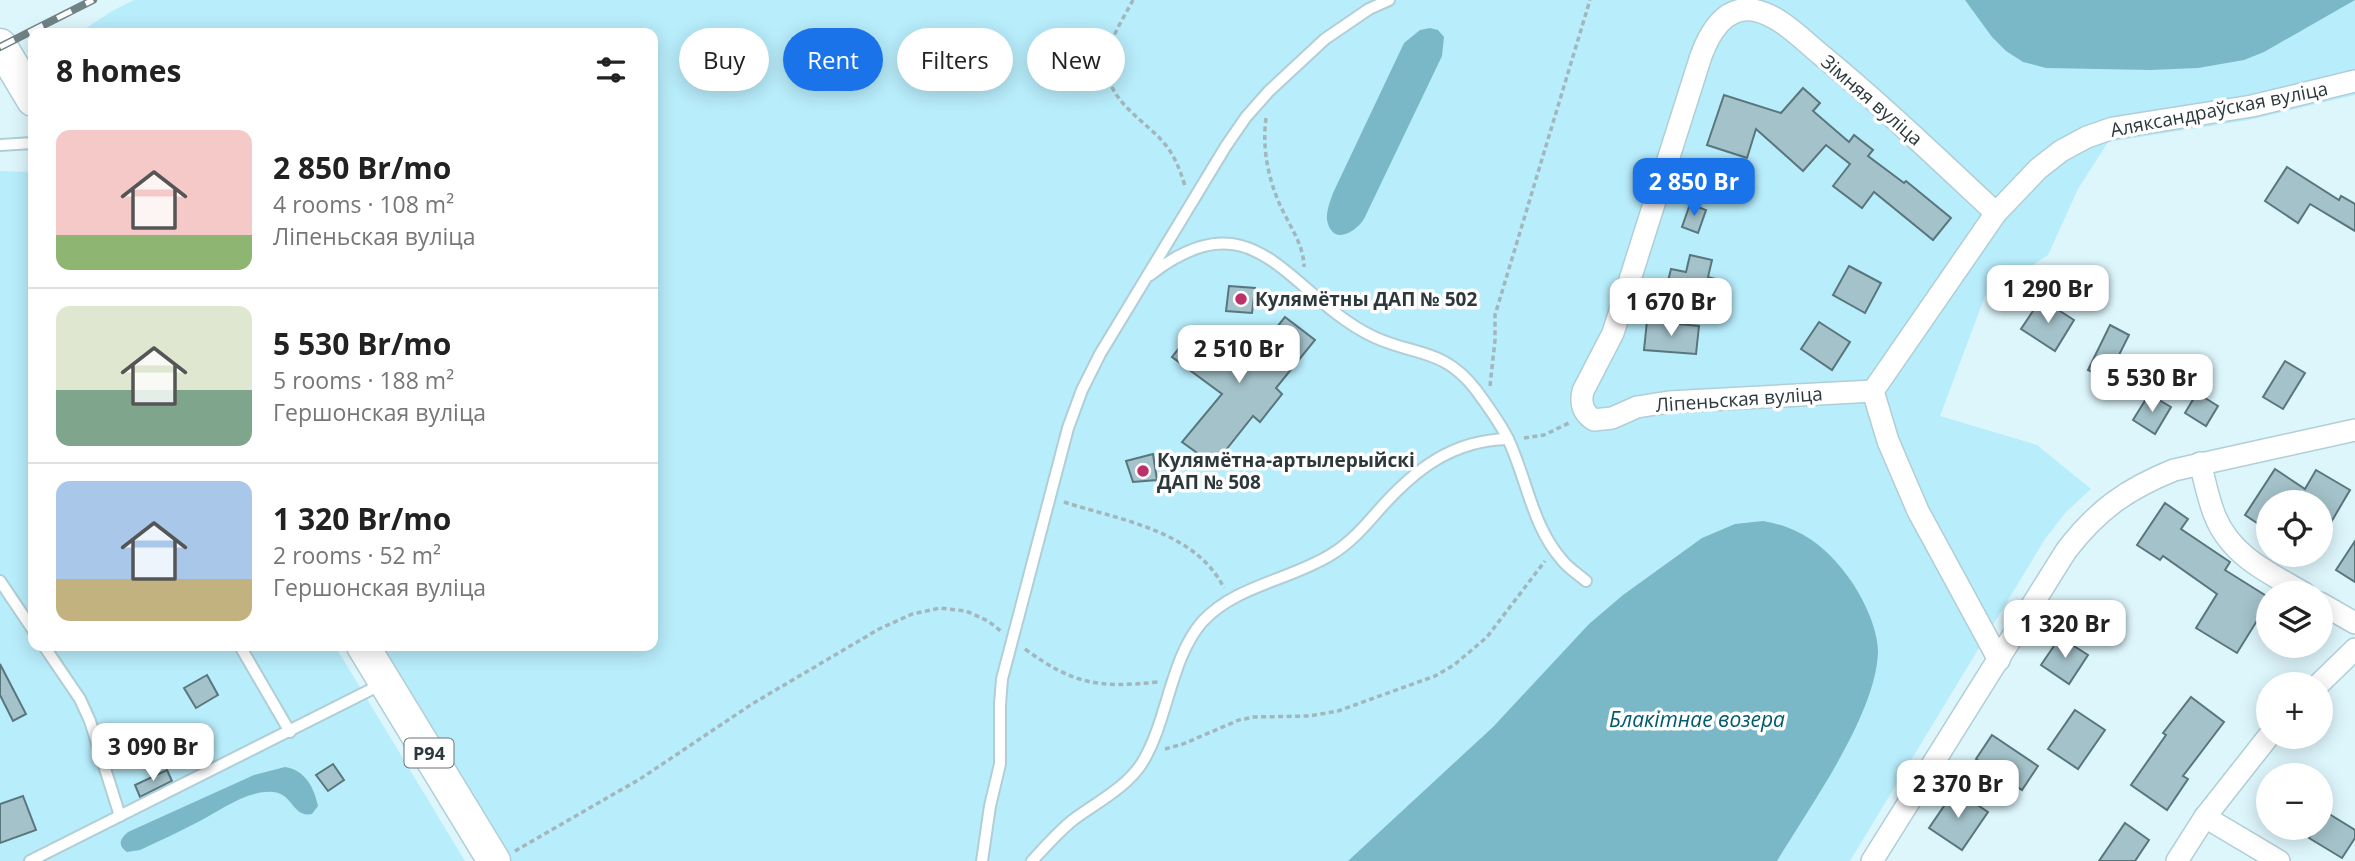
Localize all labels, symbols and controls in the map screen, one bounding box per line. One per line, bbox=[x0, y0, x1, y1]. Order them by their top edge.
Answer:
chip: Buy bbox=[679, 28, 769, 91]
chip: Rent bbox=[783, 28, 883, 91]
chip: Filters bbox=[897, 28, 1013, 91]
chip: New bbox=[1027, 28, 1125, 91]
street label: Зімняя вуліца bbox=[1816, 49, 1928, 151]
text: 8 homes bbox=[56, 50, 181, 91]
icon: filters bbox=[592, 51, 630, 89]
street label: Аляксандраўская вуліца bbox=[2108, 75, 2330, 143]
text: 2 850 Br/mo bbox=[273, 147, 451, 188]
icon: home bbox=[112, 158, 196, 242]
pin: 2 850 Br bbox=[1622, 158, 1766, 218]
text: 2 850 Br bbox=[1649, 165, 1739, 197]
text: 4 rooms · 108 m² bbox=[273, 188, 454, 220]
text: Ліпеньская вуліца bbox=[273, 220, 476, 252]
pin: 1 290 Br bbox=[1976, 266, 2120, 325]
text: 1 290 Br bbox=[2003, 272, 2093, 304]
pin: 1 670 Br bbox=[1599, 278, 1743, 338]
text: 1 670 Br bbox=[1626, 285, 1716, 317]
place label: Кулямётны ДАП № 502 bbox=[1255, 286, 1477, 312]
marker: Кулямётны ДАП № 502 bbox=[1233, 291, 1249, 307]
text: 5 530 Br/mo bbox=[273, 323, 451, 364]
pin: 2 510 Br bbox=[1167, 326, 1311, 385]
text: 2 510 Br bbox=[1194, 332, 1284, 364]
icon: home bbox=[112, 334, 196, 418]
pin: 5 530 Br bbox=[2080, 354, 2224, 414]
text: 5 530 Br bbox=[2107, 361, 2197, 393]
text: 5 rooms · 188 m² bbox=[273, 364, 454, 396]
street label: Ліпеньская вуліца bbox=[1655, 380, 1823, 418]
text: Гершонская вуліца bbox=[273, 396, 486, 428]
place label: Кулямётна-артылерыйскі ДАП № 508 bbox=[1157, 447, 1415, 495]
marker: Кулямётна-артылерыйскі ДАП № 508 bbox=[1135, 463, 1151, 479]
map controls bbox=[2256, 490, 2333, 840]
button: locate bbox=[2256, 490, 2333, 567]
text: 1 320 Br/mo bbox=[273, 498, 451, 539]
icon: home bbox=[112, 509, 196, 593]
text: 2 rooms · 52 m² bbox=[273, 539, 441, 571]
text: Гершонская вуліца bbox=[273, 571, 486, 603]
button: layers bbox=[2256, 581, 2333, 658]
pin: 1 320 Br bbox=[1993, 600, 2137, 660]
text: 1 320 Br bbox=[2020, 607, 2110, 639]
button: + bbox=[2256, 672, 2333, 749]
water label: Блакітнае возера bbox=[1609, 705, 1785, 733]
pin: 3 090 Br bbox=[81, 724, 225, 783]
text: 3 090 Br bbox=[108, 730, 198, 762]
road number: Р94 bbox=[404, 738, 453, 768]
pin: 2 370 Br bbox=[1886, 760, 2030, 820]
button: − bbox=[2256, 763, 2333, 840]
text: 2 370 Br bbox=[1913, 767, 2003, 799]

